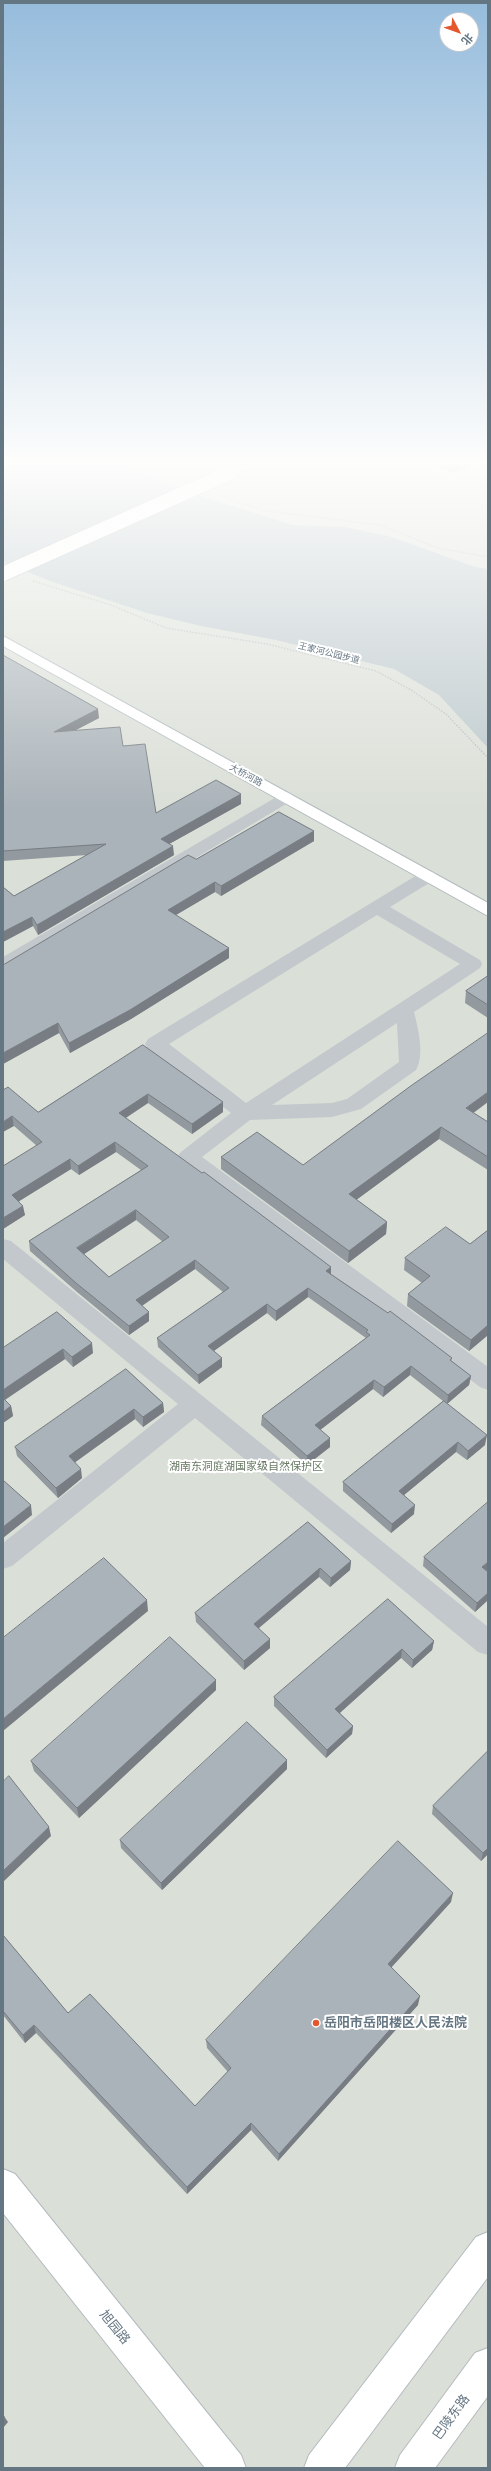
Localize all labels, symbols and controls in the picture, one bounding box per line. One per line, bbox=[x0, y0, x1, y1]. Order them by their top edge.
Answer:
north arrow bbox=[439, 12, 479, 52]
text: 北 bbox=[459, 31, 476, 48]
street label: 王家河公园步道 bbox=[297, 640, 361, 666]
street label: 大桥河路 bbox=[228, 762, 264, 788]
park label: 湖南东洞庭湖国家级自然保护区 bbox=[169, 1459, 323, 1473]
place label: 岳阳市岳阳楼区人民法院 bbox=[324, 2015, 467, 2031]
marker: 岳阳市岳阳楼区人民法院 bbox=[311, 2018, 321, 2028]
street label: 旭园路 bbox=[97, 2307, 133, 2347]
street label: 巴陵东路 bbox=[429, 2391, 473, 2443]

